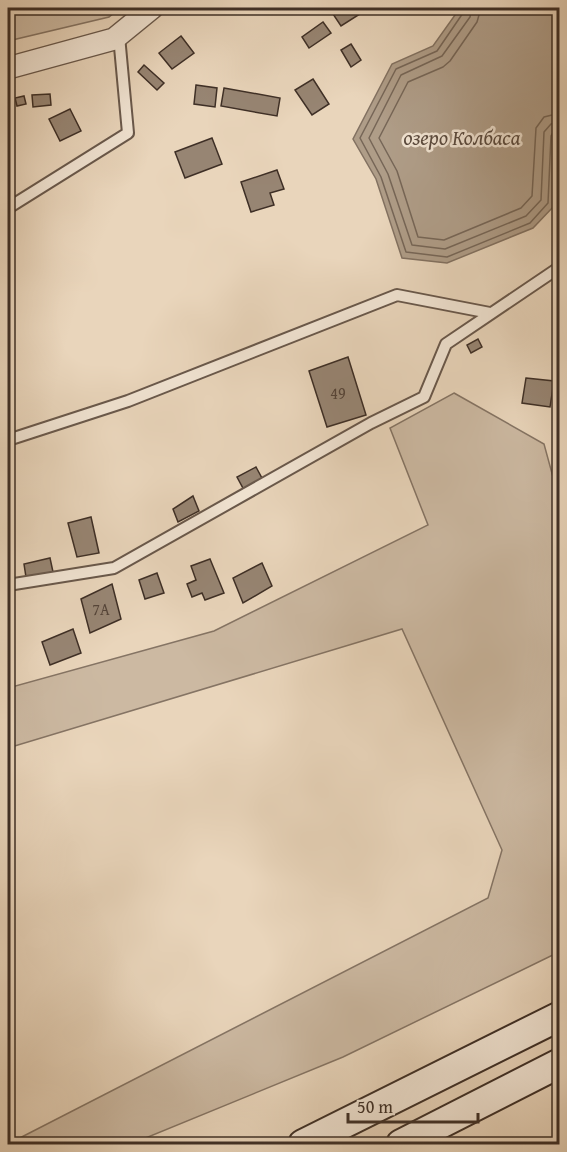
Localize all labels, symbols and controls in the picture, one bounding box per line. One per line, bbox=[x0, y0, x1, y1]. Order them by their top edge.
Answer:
water label: озеро Колбаса bbox=[404, 122, 521, 153]
house number: 49 bbox=[330, 381, 346, 405]
house number: 7А bbox=[92, 597, 110, 621]
scale bar bbox=[348, 1086, 478, 1124]
text: 50 m bbox=[357, 1093, 393, 1120]

